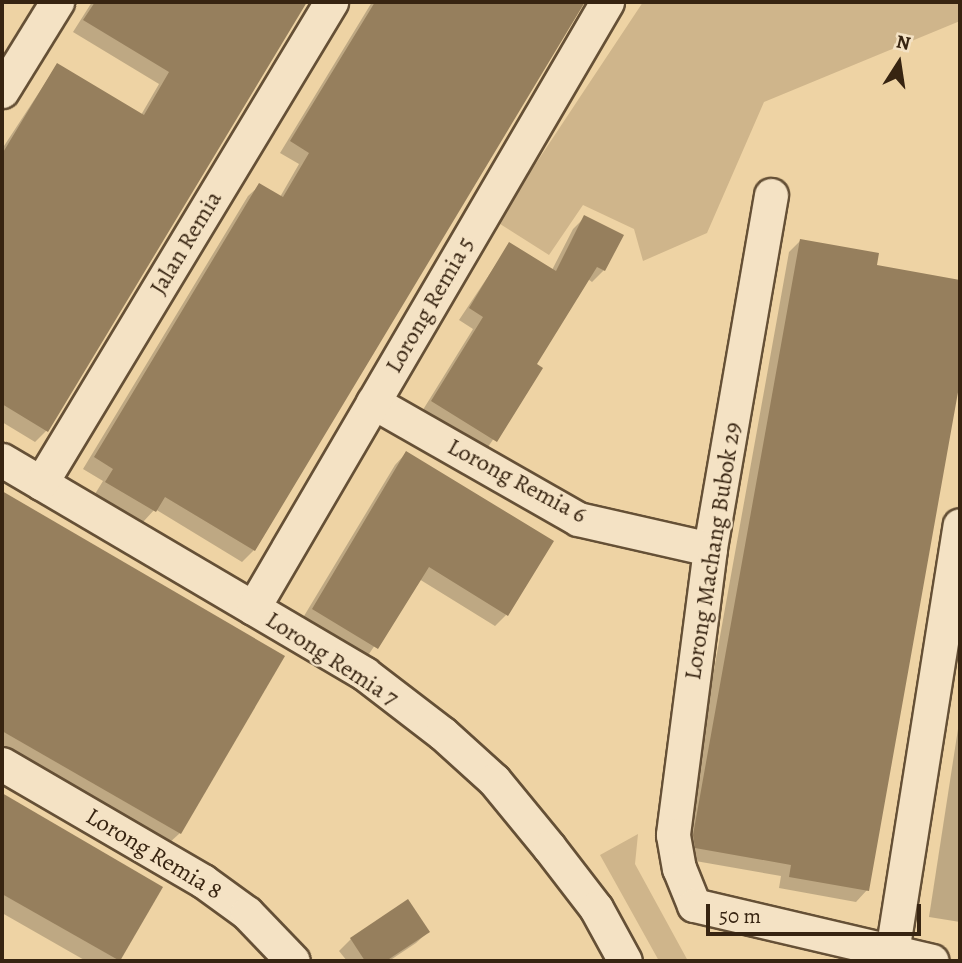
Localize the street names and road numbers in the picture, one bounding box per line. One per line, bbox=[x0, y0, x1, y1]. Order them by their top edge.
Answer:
street label: Jalan Remia bbox=[144, 186, 228, 300]
street label: Lorong Remia 5 bbox=[379, 232, 481, 378]
street label: Lorong Machang Bubok 29 bbox=[678, 420, 748, 682]
street label: Lorong Remia 6 bbox=[443, 432, 591, 530]
street label: Lorong Remia 7 bbox=[260, 605, 404, 713]
street label: Lorong Remia 8 bbox=[81, 802, 227, 906]

